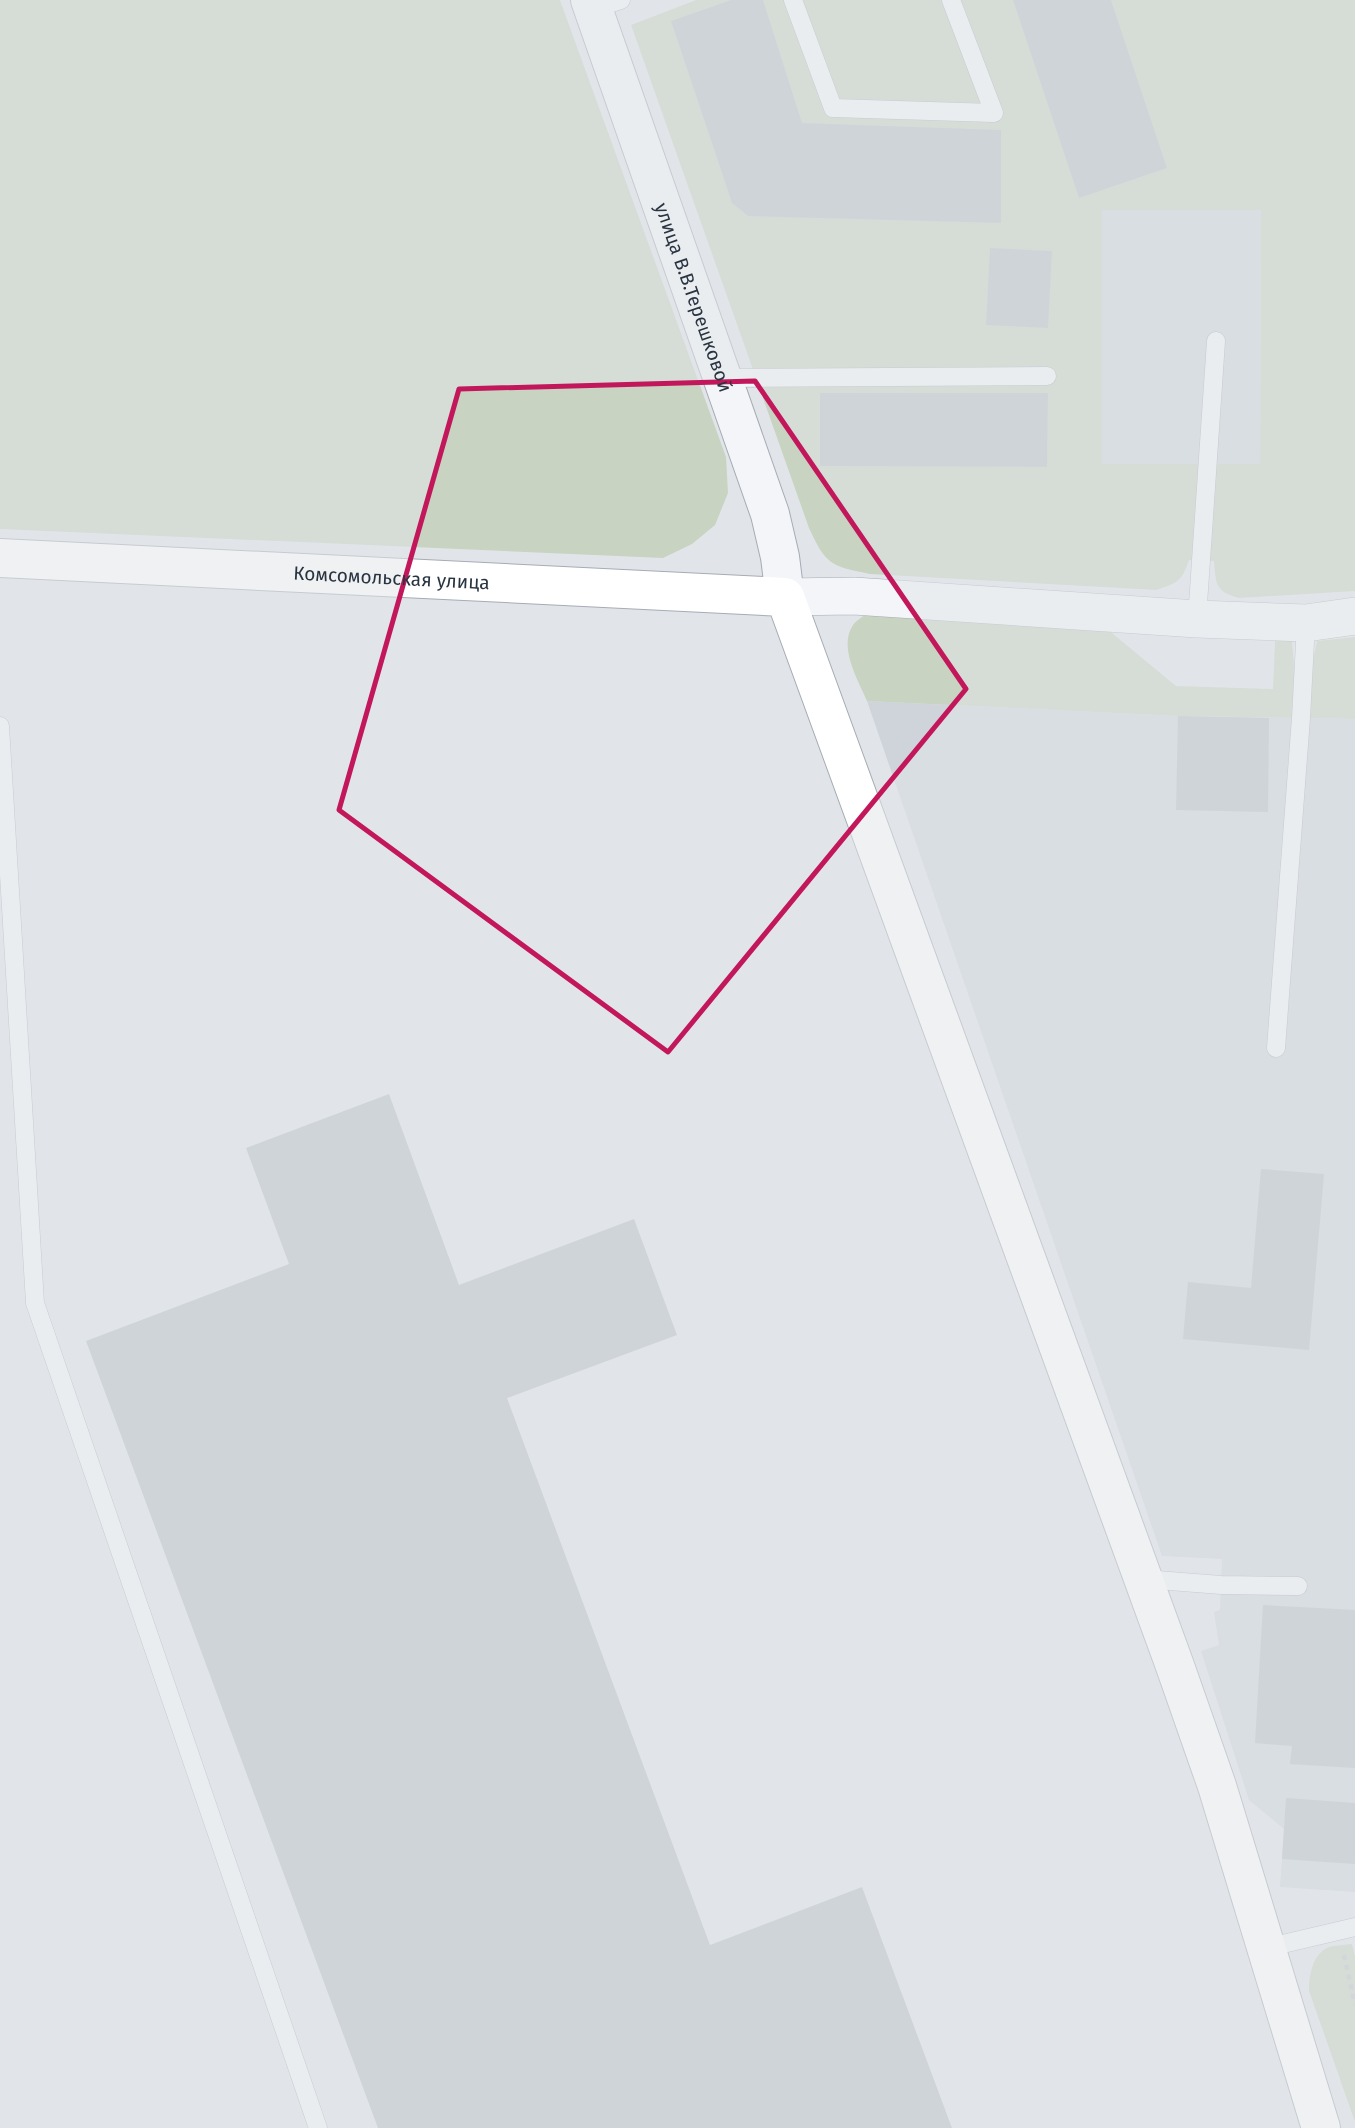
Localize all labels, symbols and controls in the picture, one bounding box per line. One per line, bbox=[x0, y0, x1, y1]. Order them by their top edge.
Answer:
street label: улица В.В.Терешковой bbox=[650, 200, 738, 395]
street label: Комсомольская улица bbox=[293, 561, 490, 594]

